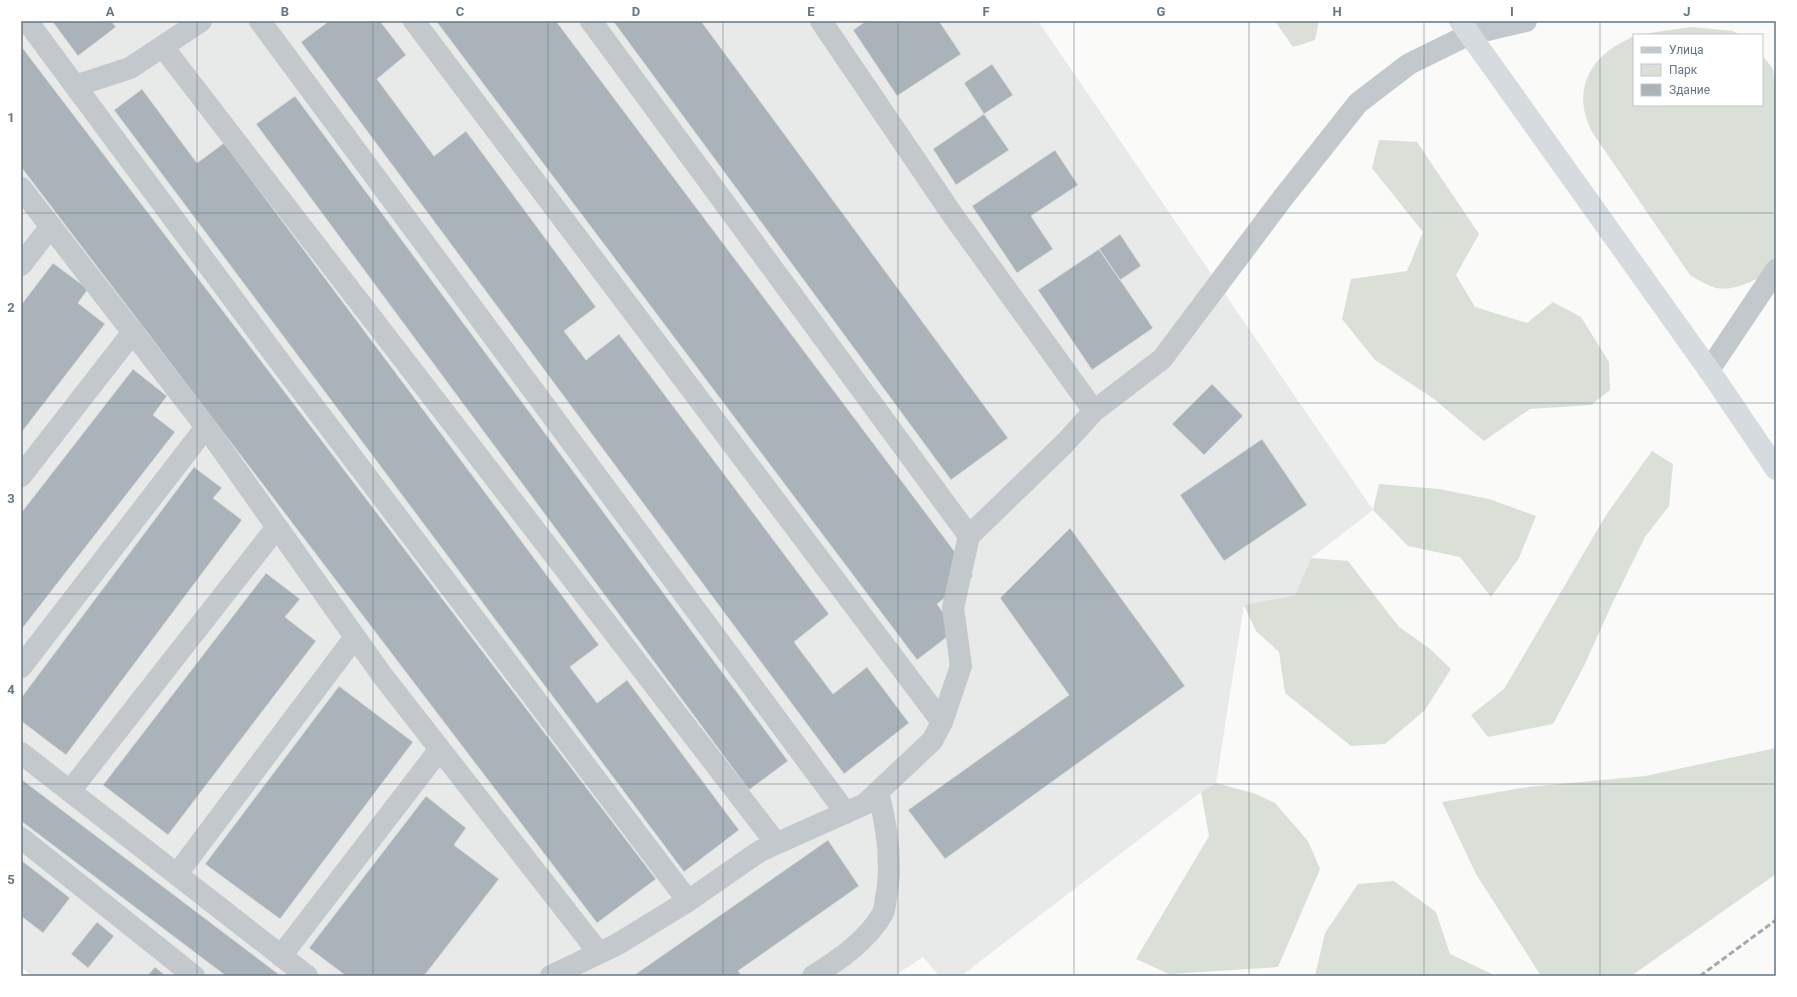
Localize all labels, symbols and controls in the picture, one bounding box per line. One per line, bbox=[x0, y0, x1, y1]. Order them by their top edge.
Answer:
text: A bbox=[106, 4, 115, 19]
text: B bbox=[281, 4, 289, 19]
text: C bbox=[456, 4, 465, 19]
text: D bbox=[632, 4, 640, 19]
text: E bbox=[807, 4, 815, 19]
text: F bbox=[982, 4, 990, 19]
text: G bbox=[1157, 4, 1166, 19]
text: H bbox=[1332, 4, 1342, 19]
text: I bbox=[1510, 4, 1514, 19]
text: J bbox=[1683, 4, 1691, 19]
legend bbox=[1633, 34, 1763, 106]
text: Улица bbox=[1669, 43, 1704, 57]
text: Парк bbox=[1669, 63, 1698, 77]
text: Здание bbox=[1669, 83, 1710, 97]
text: 1 bbox=[7, 110, 15, 125]
text: 2 bbox=[7, 300, 15, 315]
text: 3 bbox=[7, 491, 15, 506]
text: 4 bbox=[7, 682, 15, 697]
text: 5 bbox=[7, 872, 15, 887]

